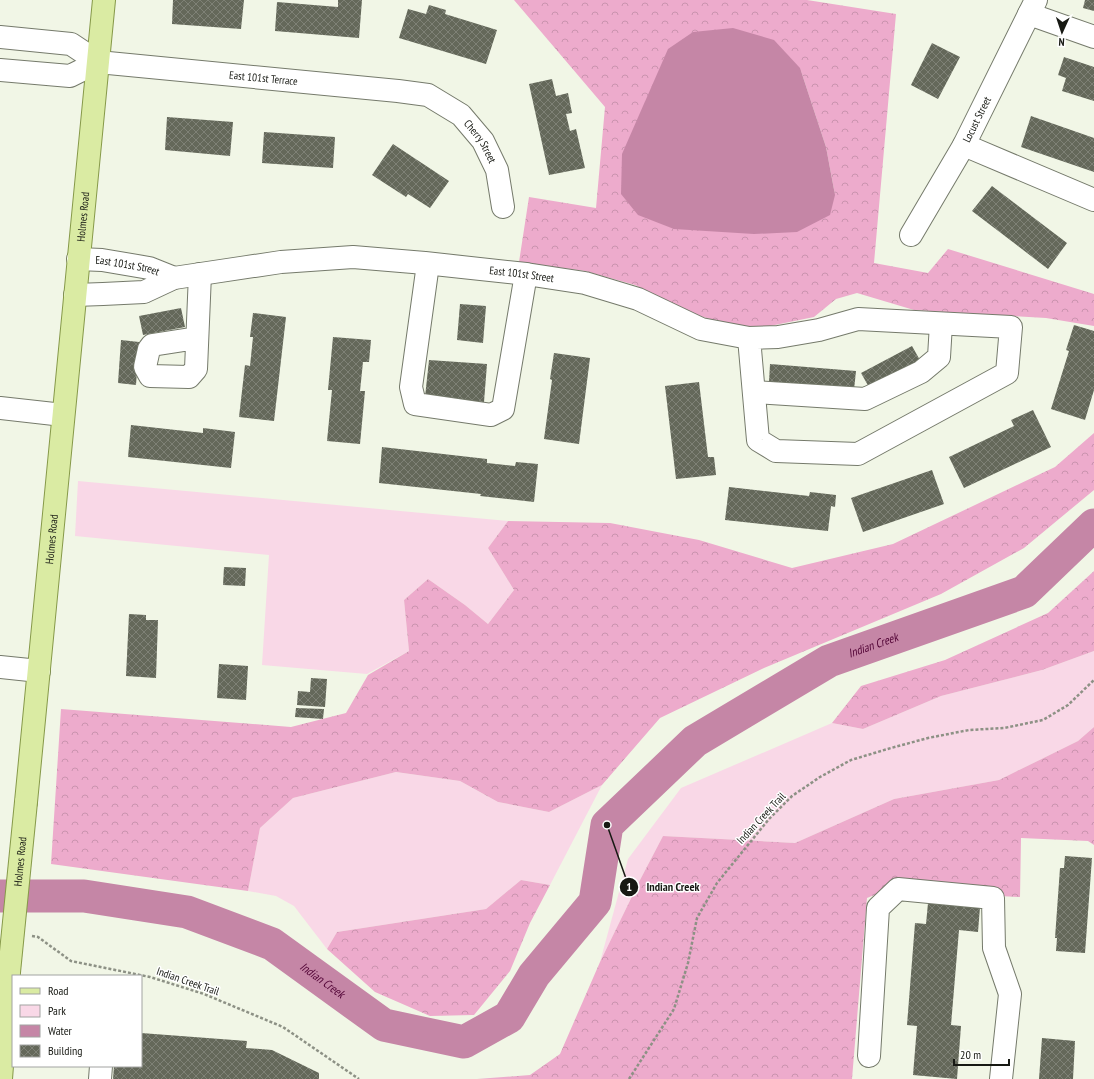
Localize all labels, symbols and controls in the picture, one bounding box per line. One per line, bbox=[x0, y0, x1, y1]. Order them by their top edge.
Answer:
north arrow bbox=[1042, 12, 1082, 52]
text: N bbox=[1058, 35, 1065, 49]
street label: East 101st Terrace bbox=[228, 68, 299, 88]
street label: Locust Street bbox=[959, 94, 994, 145]
street label: Cherry Street bbox=[461, 117, 500, 165]
street label: Holmes Road bbox=[74, 191, 92, 242]
street label: East 101st Street bbox=[95, 253, 162, 279]
street label: East 101st Street bbox=[489, 263, 555, 285]
street label: Holmes Road bbox=[42, 514, 61, 565]
water label: Indian Creek bbox=[846, 629, 901, 661]
street label: Indian Creek Trail bbox=[734, 789, 789, 847]
street label: Holmes Road bbox=[11, 836, 30, 887]
callout: Indian Creek bbox=[619, 875, 708, 899]
text: 1 bbox=[626, 879, 632, 894]
text: Indian Creek bbox=[646, 879, 700, 894]
water label: Indian Creek bbox=[297, 959, 349, 1002]
street label: Indian Creek Trail bbox=[155, 964, 222, 998]
legend bbox=[12, 975, 142, 1067]
text: Road bbox=[48, 983, 68, 998]
text: Park bbox=[48, 1003, 66, 1018]
text: Water bbox=[48, 1023, 73, 1038]
scale bar bbox=[954, 1041, 1009, 1067]
text: Building bbox=[48, 1043, 83, 1058]
text: 20 m bbox=[960, 1047, 981, 1062]

